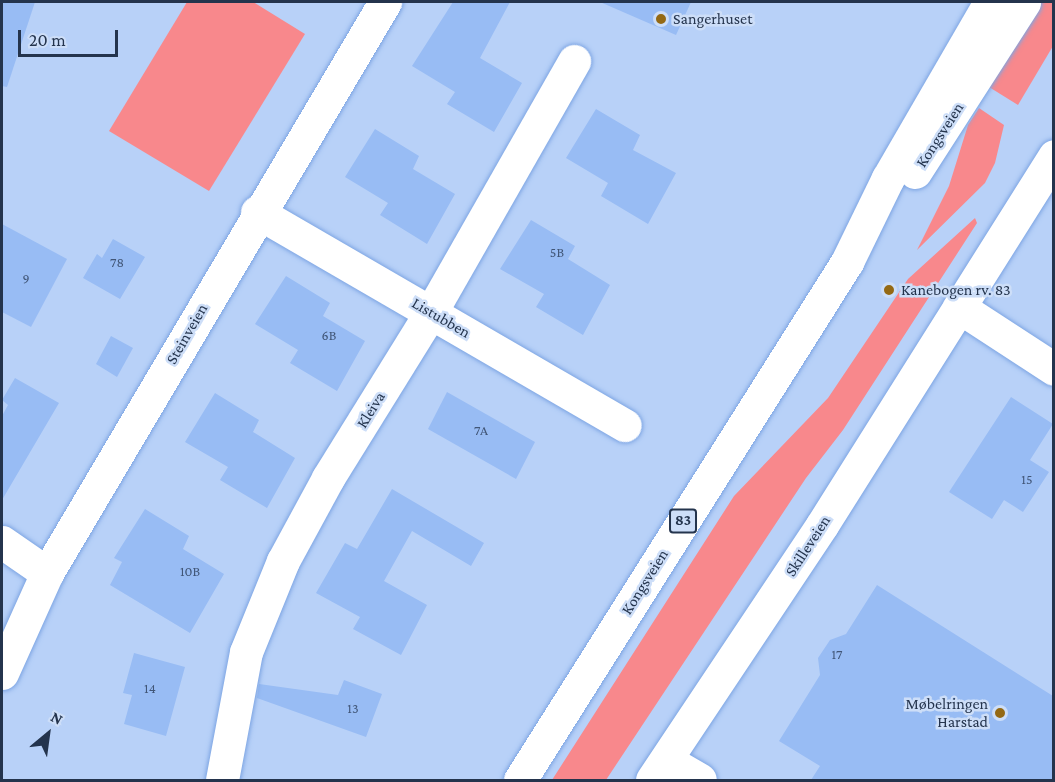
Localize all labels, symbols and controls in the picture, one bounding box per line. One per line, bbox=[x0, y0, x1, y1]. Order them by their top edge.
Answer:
place label: Sangerhuset bbox=[673, 9, 752, 29]
marker: Sangerhuset bbox=[654, 12, 668, 26]
scale bar bbox=[21, 18, 122, 56]
text: 20 m bbox=[29, 30, 66, 50]
street label: Kongsveien bbox=[912, 99, 968, 171]
house number: 5B bbox=[550, 244, 564, 260]
house number: 78 bbox=[110, 254, 124, 270]
house number: 9 bbox=[22, 270, 30, 286]
place label: Kanebogen rv. 83 bbox=[901, 280, 1010, 300]
marker: Kanebogen rv. 83 bbox=[882, 283, 896, 297]
street label: Listubben bbox=[408, 294, 474, 342]
street label: Steinveien bbox=[162, 300, 212, 368]
house number: 6B bbox=[322, 327, 336, 343]
street label: Kleiva bbox=[352, 388, 390, 432]
house number: 7A bbox=[474, 422, 488, 438]
house number: 15 bbox=[1021, 471, 1033, 487]
road number: 83 bbox=[668, 509, 698, 533]
street label: Skilleveien bbox=[781, 512, 835, 580]
street label: Kongsveien bbox=[617, 546, 673, 618]
house number: 10B bbox=[180, 563, 200, 579]
house number: 17 bbox=[831, 646, 843, 662]
house number: 14 bbox=[144, 680, 156, 696]
place label: Møbelringen Harstad bbox=[906, 694, 988, 732]
house number: 13 bbox=[347, 700, 359, 716]
north arrow bbox=[18, 704, 78, 764]
marker: Møbelringen Harstad bbox=[993, 706, 1007, 720]
text: N bbox=[48, 708, 66, 728]

